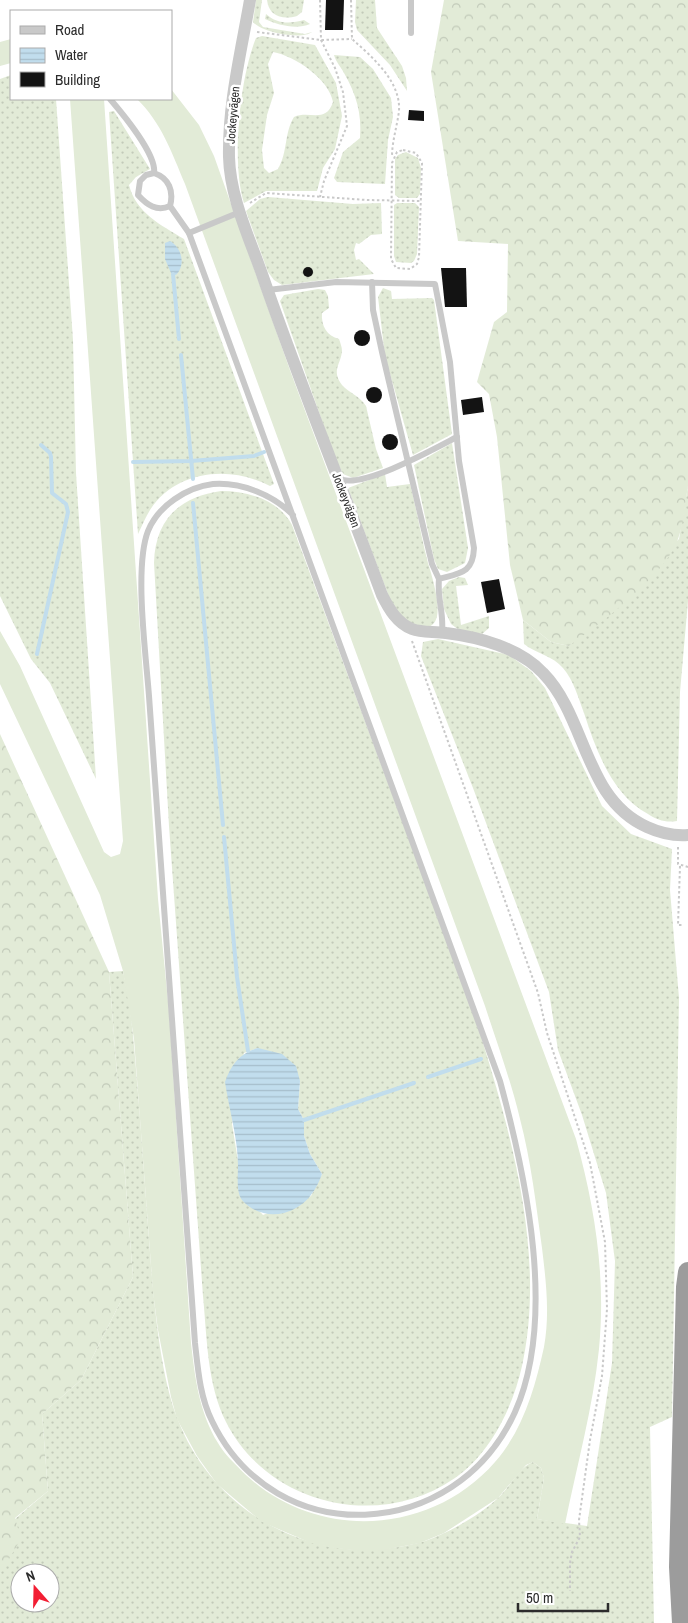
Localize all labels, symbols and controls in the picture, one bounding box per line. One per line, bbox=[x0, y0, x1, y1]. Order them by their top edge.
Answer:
legend bbox=[10, 10, 172, 100]
text: Road bbox=[55, 19, 84, 40]
text: Water bbox=[55, 44, 87, 65]
text: Building bbox=[55, 69, 100, 90]
street label: Jockeyvägen bbox=[223, 86, 243, 144]
street label: Jockeyvägen bbox=[328, 470, 364, 530]
north arrow bbox=[10, 1563, 60, 1613]
text: N bbox=[24, 1566, 38, 1586]
scale bar bbox=[518, 1580, 608, 1612]
text: 50 m bbox=[526, 1587, 553, 1608]

